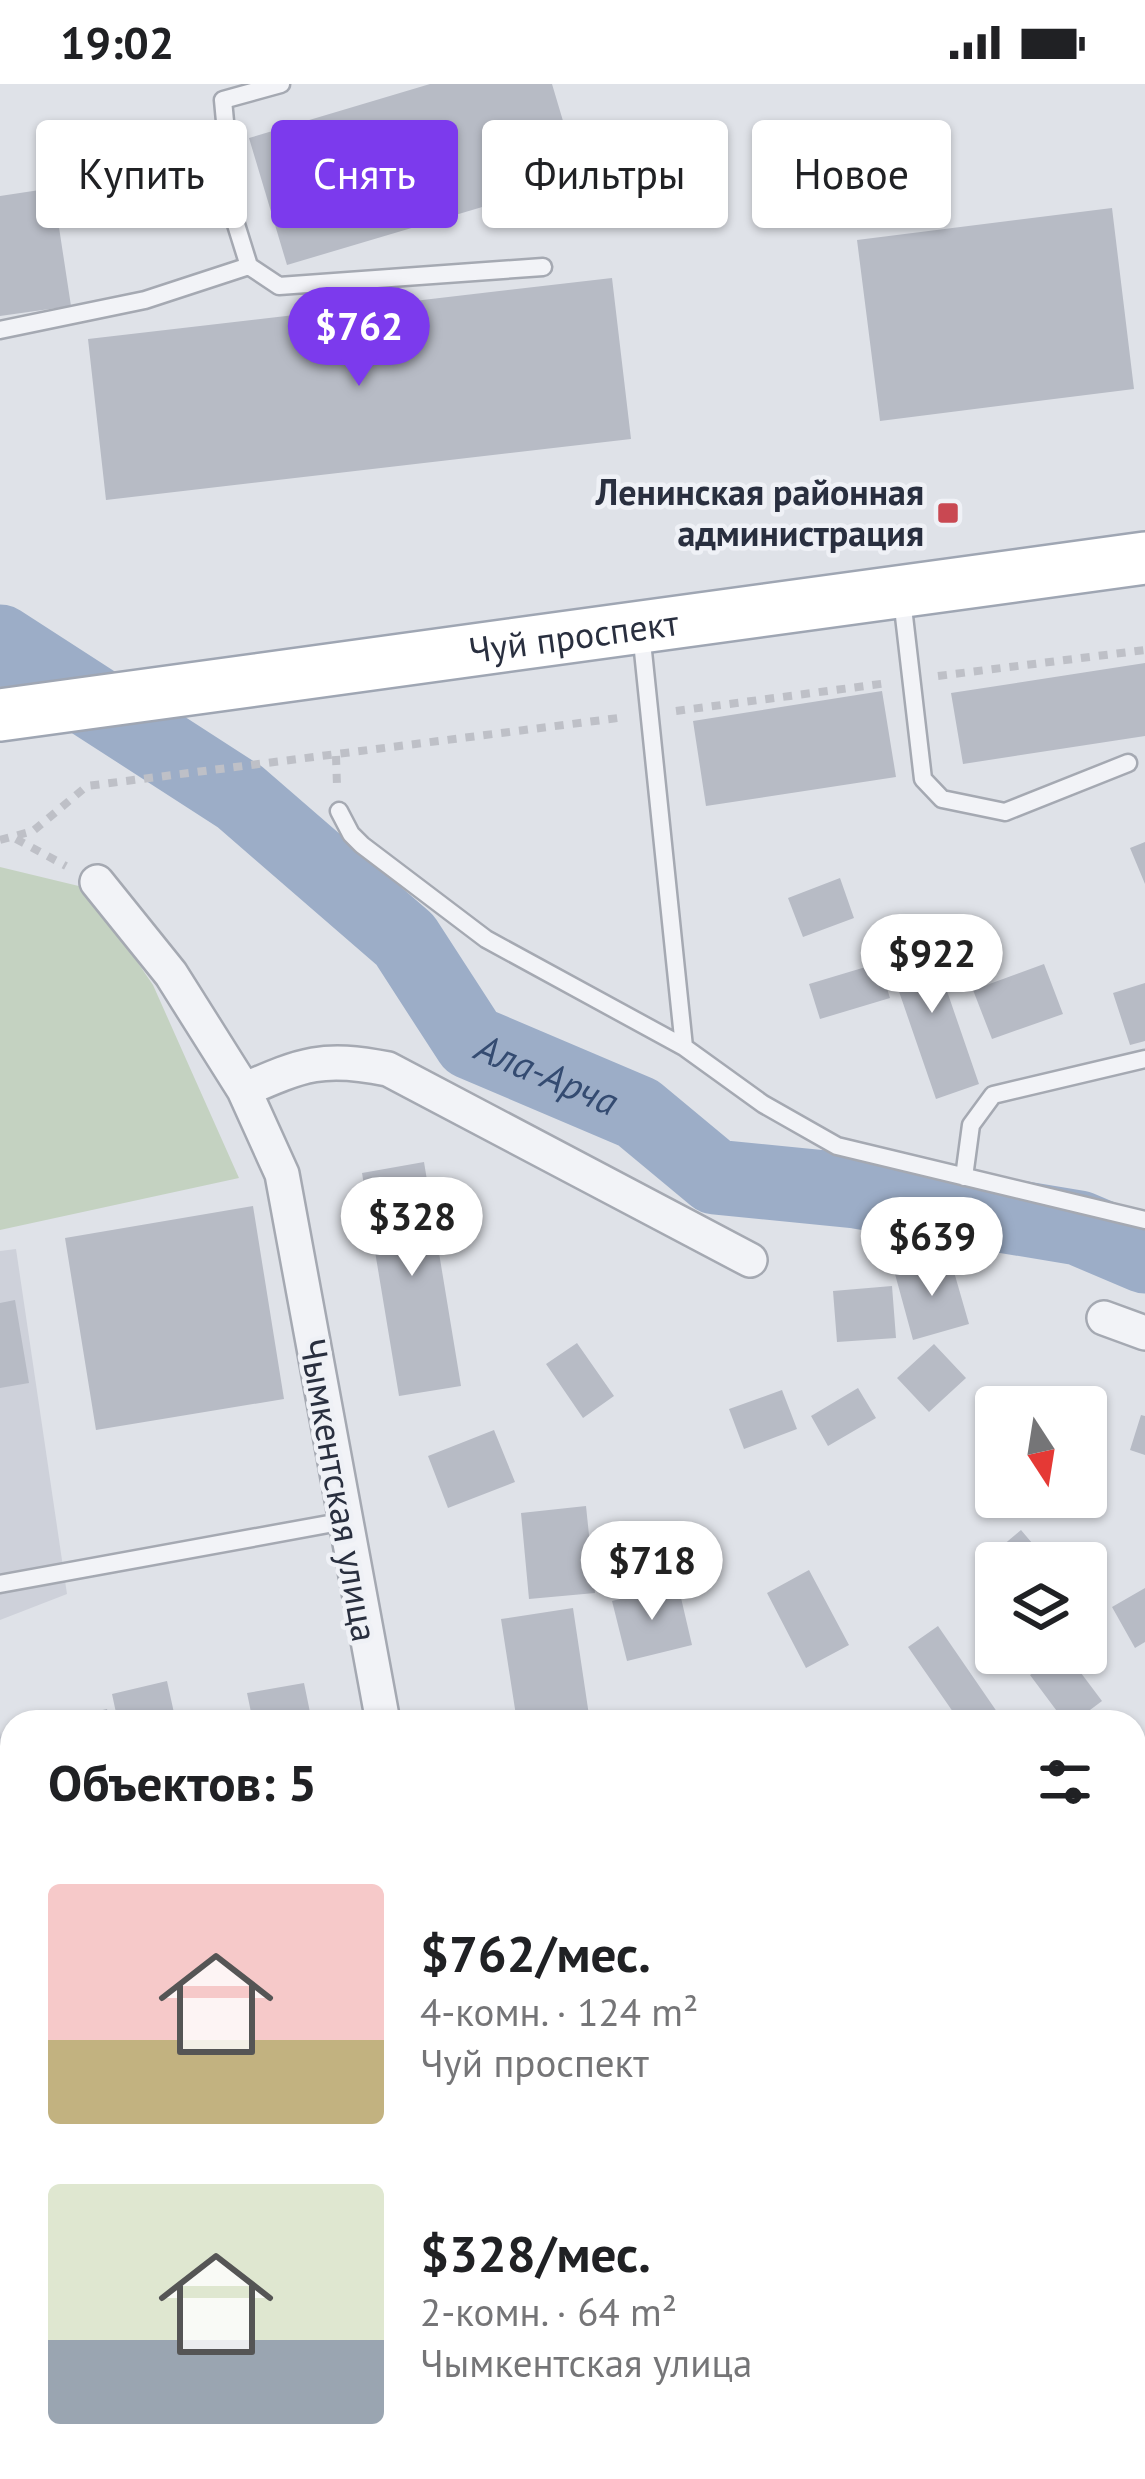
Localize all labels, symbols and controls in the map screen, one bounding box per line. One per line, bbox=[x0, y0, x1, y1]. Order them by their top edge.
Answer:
text: 19:02 bbox=[60, 13, 174, 71]
chip: Купить bbox=[36, 120, 247, 228]
chip: Снять bbox=[271, 120, 458, 228]
chip: Фильтры bbox=[482, 120, 728, 228]
chip: Новое bbox=[752, 120, 951, 228]
pin: $762 bbox=[288, 287, 430, 389]
text: $762 bbox=[315, 300, 403, 351]
place label: Ленинская районная администрация bbox=[595, 468, 924, 556]
marker: Ленинская районная администрация bbox=[935, 500, 961, 526]
street label: Чуй проспект bbox=[466, 598, 682, 673]
pin: $922 bbox=[861, 914, 1003, 1016]
text: $922 bbox=[888, 927, 976, 978]
water label: Ала-Арча bbox=[466, 1020, 626, 1127]
pin: $328 bbox=[341, 1177, 483, 1279]
text: $328 bbox=[368, 1190, 456, 1241]
pin: $639 bbox=[861, 1197, 1003, 1299]
text: $639 bbox=[888, 1210, 976, 1261]
street label: Чымкентская улица bbox=[290, 1335, 389, 1645]
north arrow bbox=[975, 1386, 1107, 1518]
map controls bbox=[975, 1386, 1107, 1674]
pin: $718 bbox=[581, 1521, 723, 1623]
text: $718 bbox=[608, 1534, 696, 1585]
button: layers bbox=[975, 1542, 1107, 1674]
text: Объектов: 5 bbox=[48, 1749, 317, 1815]
icon: filters bbox=[1032, 1749, 1098, 1815]
text: $762/мес. bbox=[420, 1920, 651, 1986]
icon: home bbox=[144, 1932, 288, 2076]
text: 4-комн. · 124 m² bbox=[420, 1986, 698, 2037]
text: Чуй проспект bbox=[420, 2037, 649, 2088]
text: $328/мес. bbox=[420, 2220, 651, 2286]
icon: home bbox=[144, 2232, 288, 2376]
text: 2-комн. · 64 m² bbox=[420, 2286, 677, 2337]
text: Чымкентская улица bbox=[420, 2337, 752, 2388]

